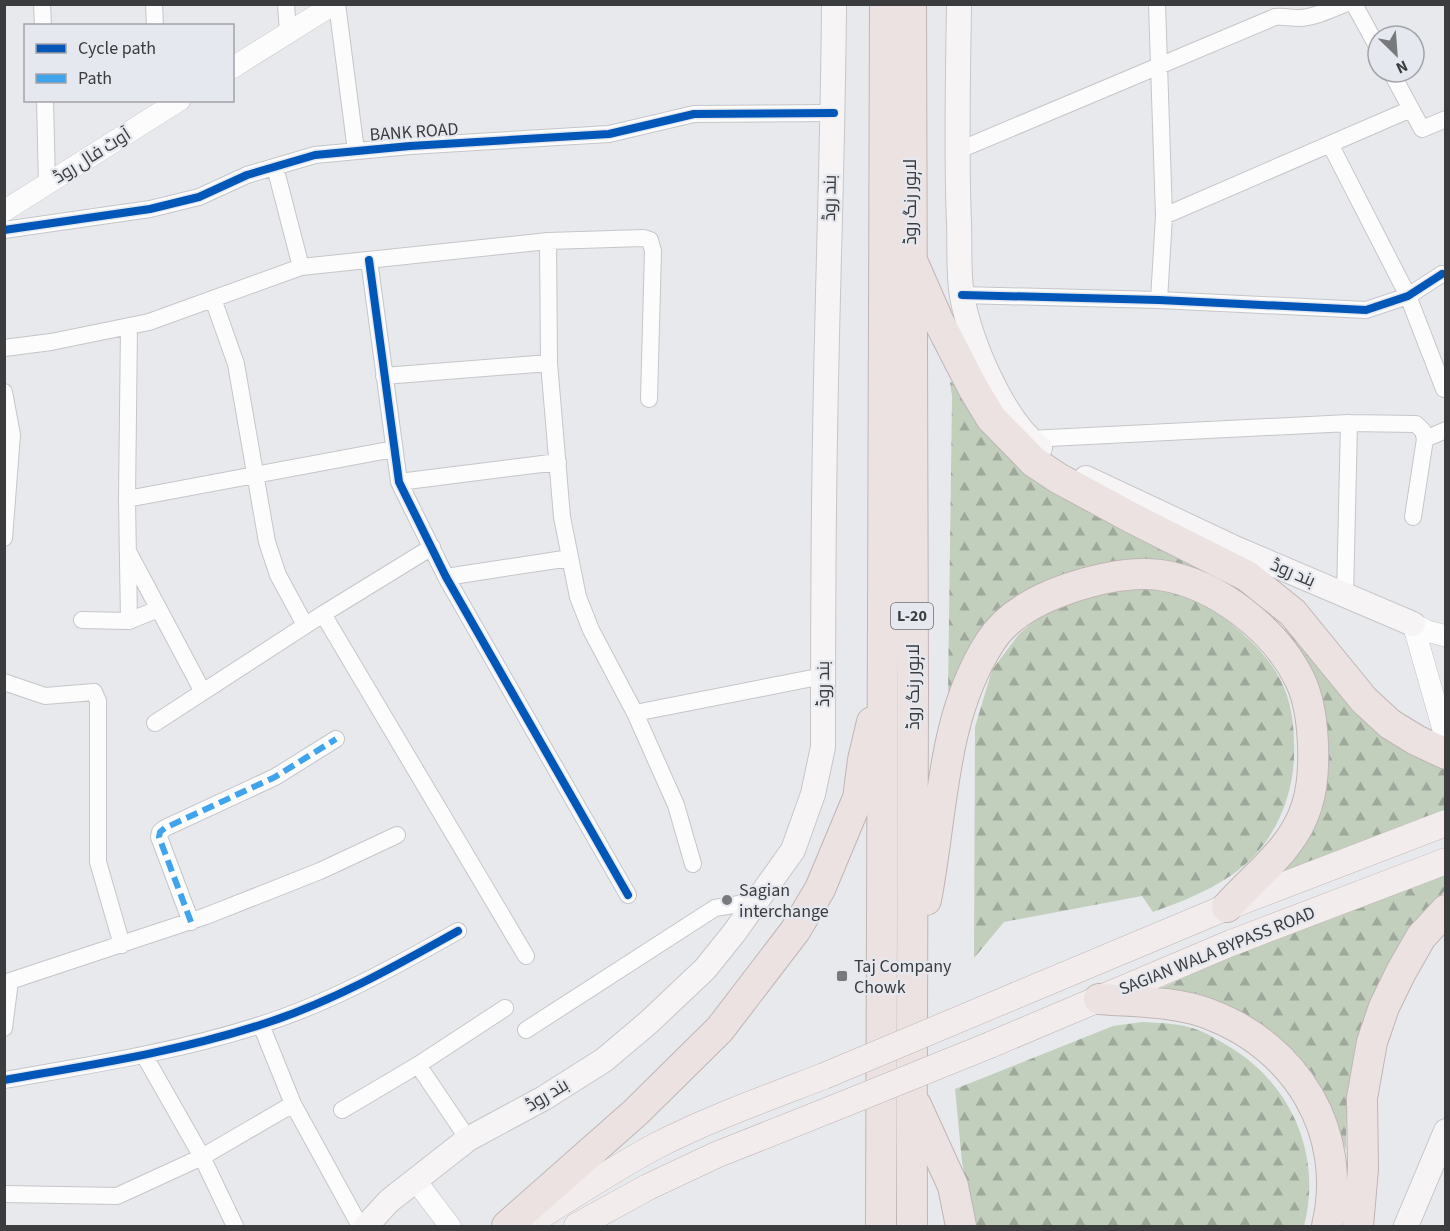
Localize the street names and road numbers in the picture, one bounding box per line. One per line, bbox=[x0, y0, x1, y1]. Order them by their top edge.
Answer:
street label: BANK ROAD bbox=[369, 116, 459, 148]
street label: آوٹ فال روڈ bbox=[48, 122, 136, 190]
street label: لاہور رنگ روڈ bbox=[898, 159, 923, 245]
street label: بند روڈ bbox=[817, 174, 843, 222]
street label: بند روڈ bbox=[1267, 552, 1319, 594]
road number: L-20 bbox=[891, 603, 933, 629]
street label: لاہور رنگ روڈ bbox=[901, 644, 926, 730]
street label: بند روڈ bbox=[811, 661, 836, 707]
street label: SAGIAN WALA BYPASS ROAD bbox=[1115, 900, 1319, 1002]
street label: بند روڈ bbox=[521, 1072, 573, 1118]

